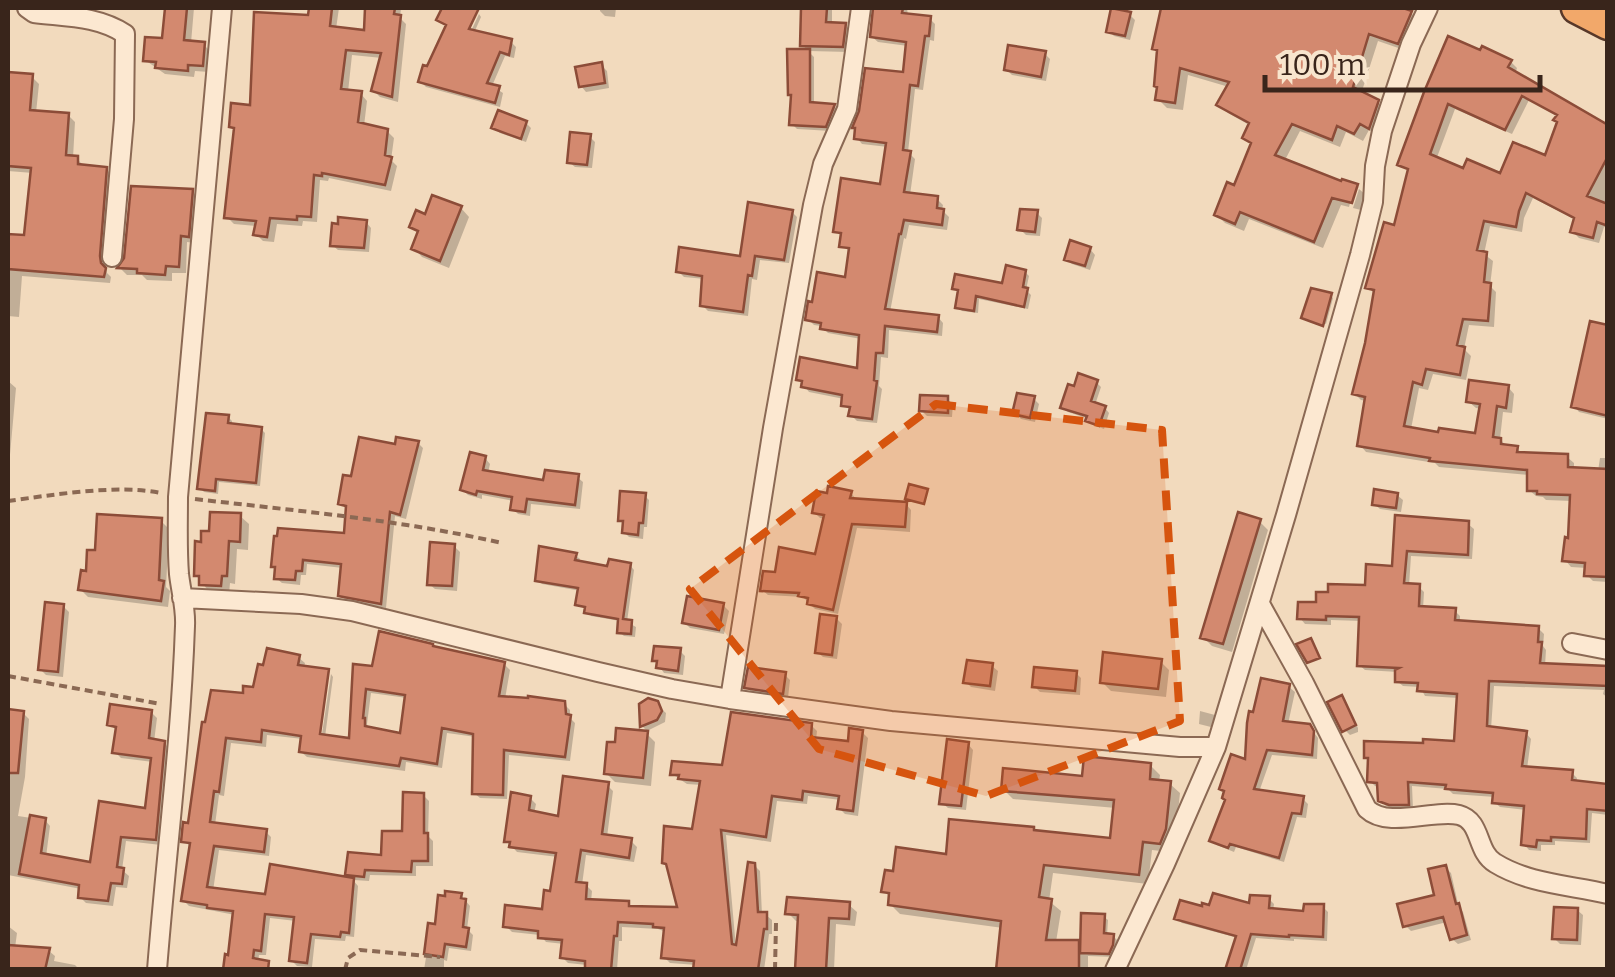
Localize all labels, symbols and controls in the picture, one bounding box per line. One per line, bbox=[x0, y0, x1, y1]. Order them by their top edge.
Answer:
scale bar bbox=[1265, 30, 1540, 92]
text: 100 m bbox=[1280, 47, 1366, 83]

